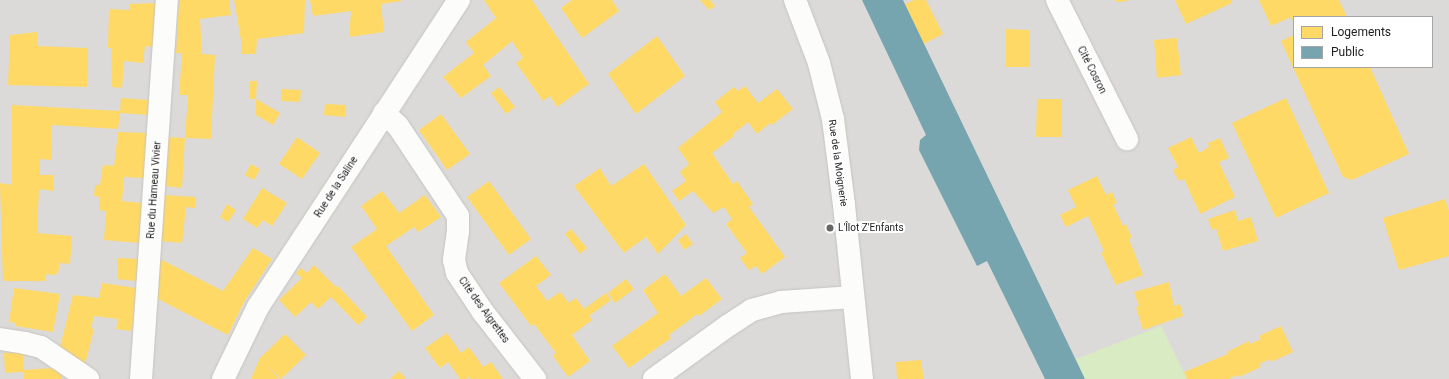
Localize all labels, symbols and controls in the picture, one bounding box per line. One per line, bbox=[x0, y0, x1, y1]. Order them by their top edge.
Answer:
legend bbox=[1293, 16, 1433, 68]
text: Logements bbox=[1331, 25, 1391, 39]
street label: Cité Cosron bbox=[1075, 44, 1109, 96]
text: Public bbox=[1331, 45, 1364, 59]
street label: Rue de la Moignerie bbox=[826, 119, 850, 207]
street label: Rue du Hameau Vivier bbox=[145, 141, 163, 239]
street label: Rue de la Saline bbox=[312, 154, 360, 220]
place label: L'Îlot Z'Enfants bbox=[838, 222, 904, 234]
marker: L'Îlot Z'Enfants bbox=[825, 223, 835, 233]
street label: Cité des Aigrettes bbox=[456, 275, 512, 345]

